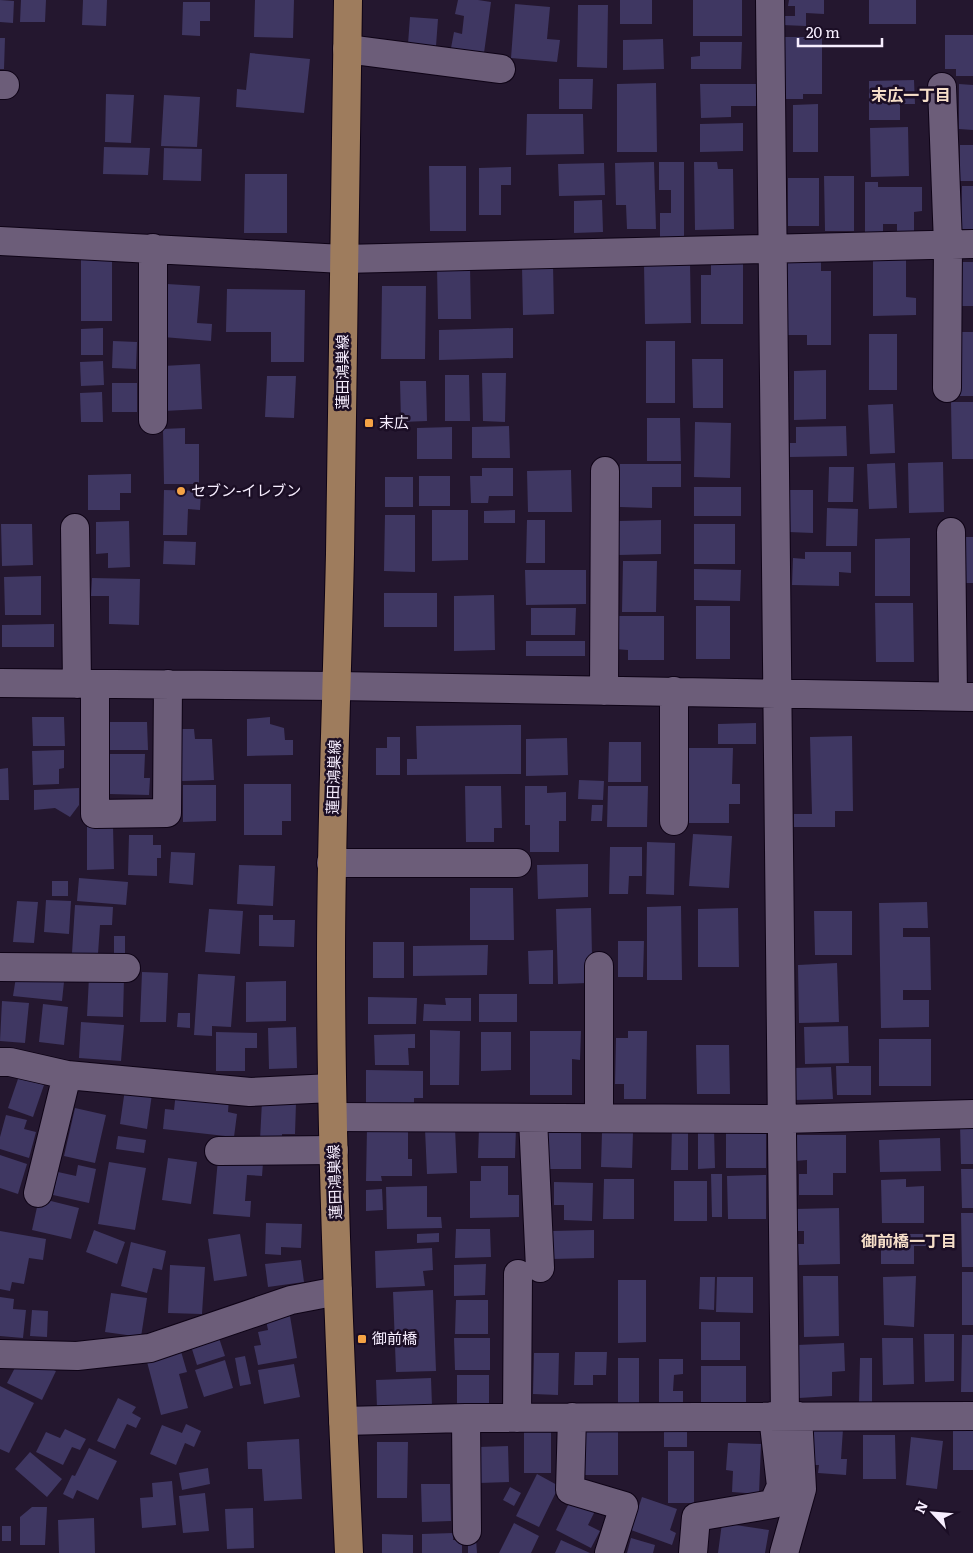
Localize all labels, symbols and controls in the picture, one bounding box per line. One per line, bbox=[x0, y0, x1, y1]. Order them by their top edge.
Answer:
scale bar bbox=[798, 15, 882, 47]
text: 20 m bbox=[806, 20, 840, 43]
district label: 末広一丁目 bbox=[871, 82, 951, 106]
street label: 蓮田鴻巣線 bbox=[330, 334, 353, 410]
place label: 末広 bbox=[379, 410, 409, 433]
marker: 末広 bbox=[363, 417, 375, 429]
place label: セブン-イレブン bbox=[191, 478, 301, 501]
marker: セブン-イレブン bbox=[175, 485, 187, 497]
street label: 蓮田鴻巣線 bbox=[320, 739, 345, 815]
street label: 蓮田鴻巣線 bbox=[321, 1144, 346, 1220]
district label: 御前橋一丁目 bbox=[861, 1228, 957, 1252]
place label: 御前橋 bbox=[372, 1326, 417, 1349]
marker: 御前橋 bbox=[356, 1333, 368, 1345]
north arrow bbox=[908, 1488, 958, 1538]
text: N bbox=[909, 1497, 932, 1517]

